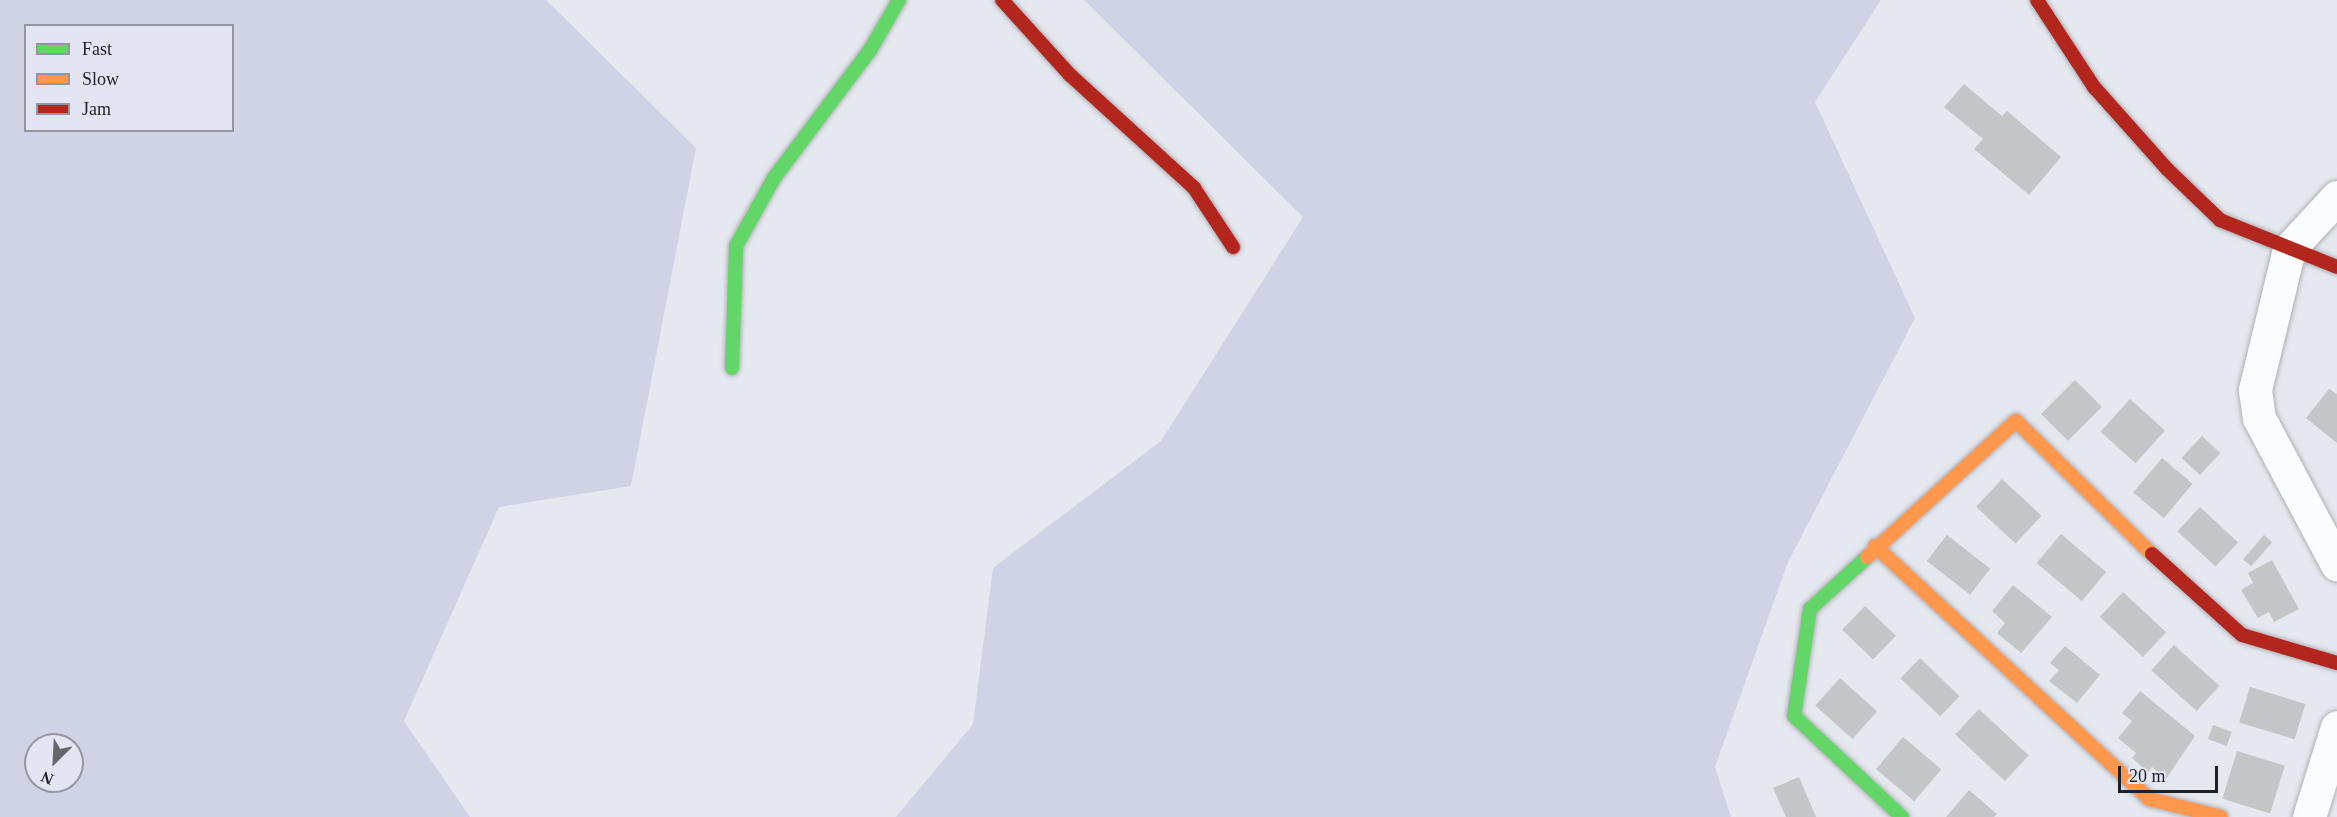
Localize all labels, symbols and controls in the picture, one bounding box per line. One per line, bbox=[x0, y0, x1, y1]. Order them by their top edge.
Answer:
legend bbox=[24, 24, 234, 132]
text: Fast bbox=[82, 39, 112, 59]
text: Slow bbox=[82, 69, 119, 89]
text: Jam bbox=[82, 99, 111, 119]
north arrow bbox=[24, 733, 84, 793]
scale bar bbox=[2121, 754, 2222, 792]
text: 20 m bbox=[2129, 766, 2166, 786]
text: N bbox=[39, 768, 56, 788]

